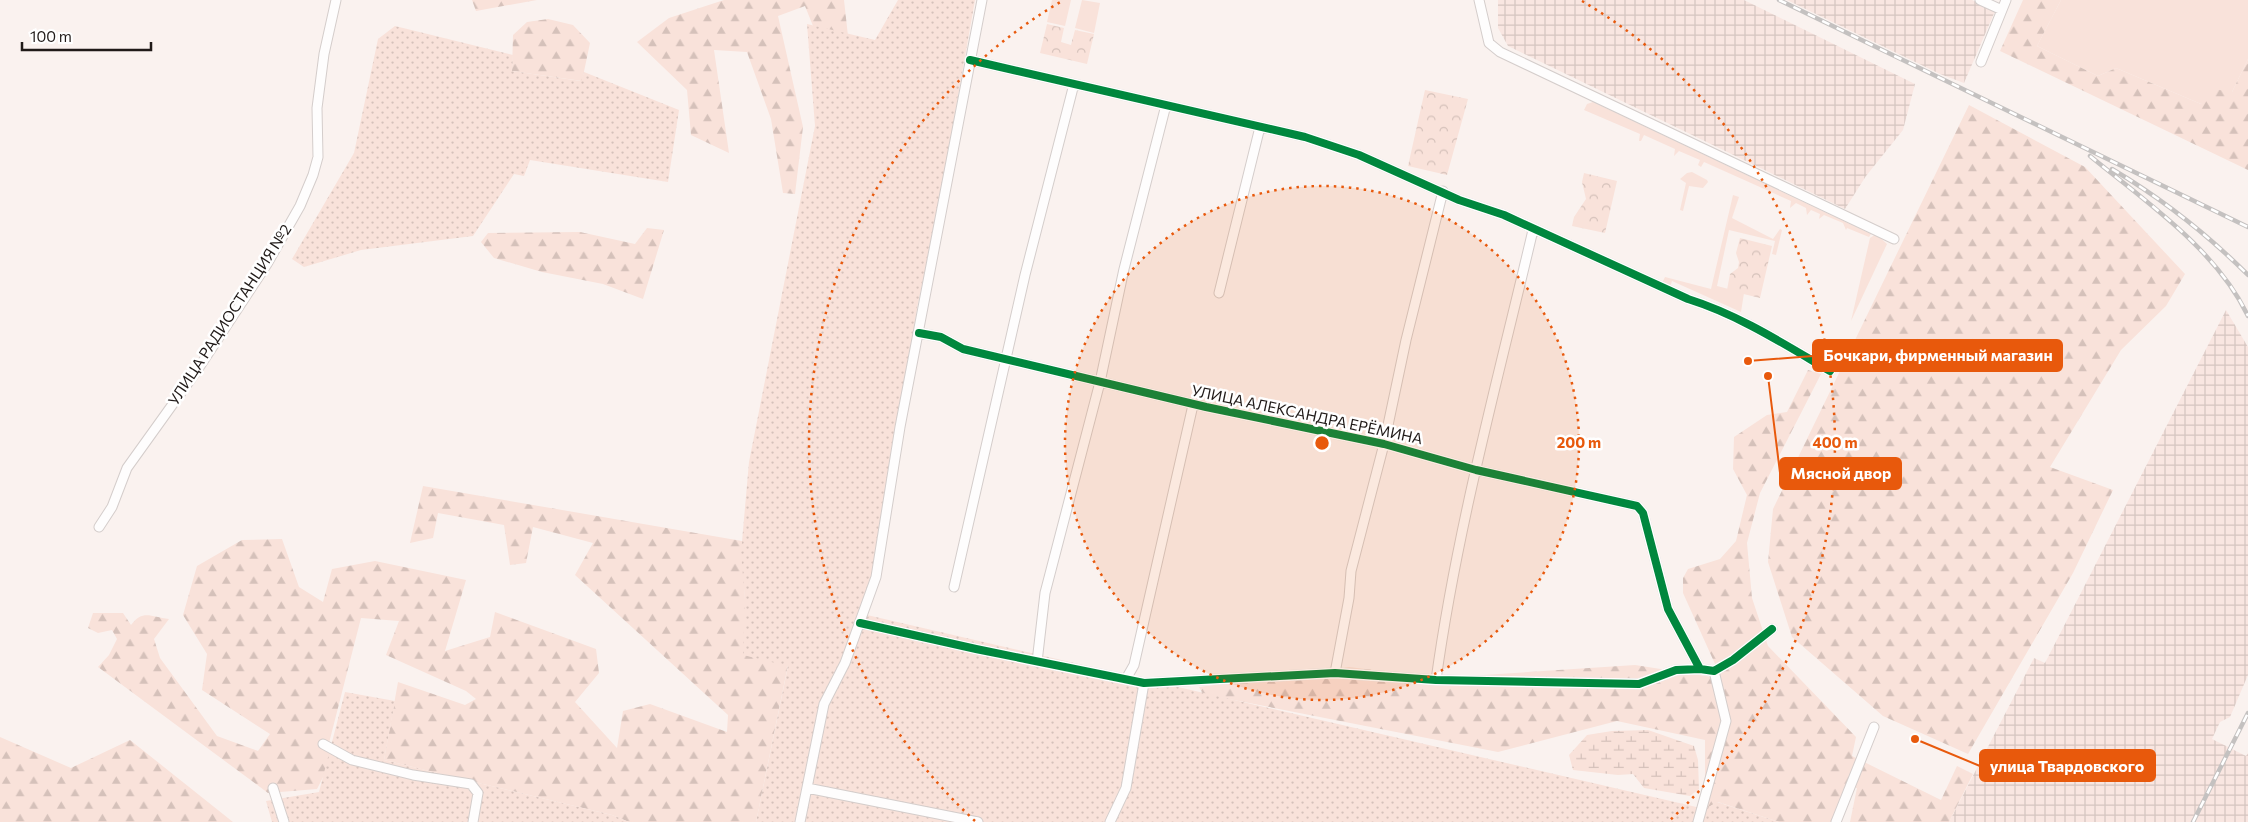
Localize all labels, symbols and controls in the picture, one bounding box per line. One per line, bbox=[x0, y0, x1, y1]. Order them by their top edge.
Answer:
scale bar bbox=[22, 20, 151, 52]
text: 100 m bbox=[30, 27, 72, 45]
street label: УЛИЦА РАДИОСТАНЦИЯ №2 bbox=[164, 221, 294, 408]
callout: Бочкари, фирменный магазин bbox=[1813, 340, 2062, 371]
text: Бочкари, фирменный магазин bbox=[1823, 345, 2053, 364]
street label: УЛИЦА АЛЕКСАНДРА ЕРЁМИНА bbox=[1190, 381, 1425, 447]
text: 200 m bbox=[1557, 433, 1601, 451]
text: 400 m bbox=[1812, 433, 1858, 451]
centre of rings bbox=[1313, 434, 1331, 452]
callout: Мясной двор bbox=[1780, 458, 1901, 489]
text: Мясной двор bbox=[1791, 463, 1891, 482]
callout: улица Твардовского bbox=[1980, 750, 2155, 781]
text: улица Твардовского bbox=[1990, 756, 2145, 775]

